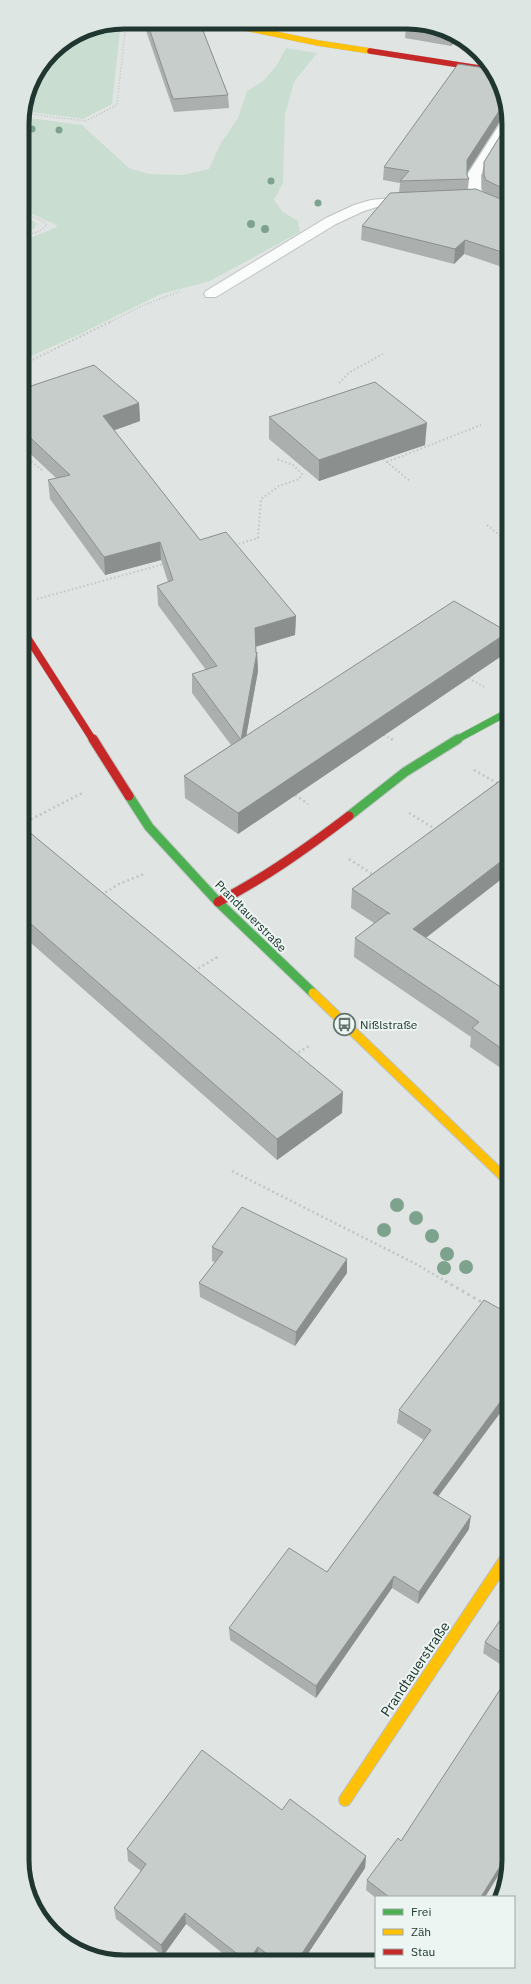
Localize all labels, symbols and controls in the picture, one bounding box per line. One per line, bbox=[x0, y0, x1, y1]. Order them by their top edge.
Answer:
street label: Prandtauerstraße bbox=[212, 877, 290, 955]
bus stop icon: Nißlstraße bbox=[332, 1011, 358, 1037]
place label: Nißlstraße bbox=[360, 1017, 418, 1032]
street label: Prandtauerstraße bbox=[377, 1618, 454, 1720]
legend bbox=[375, 1896, 515, 1968]
text: Frei bbox=[411, 1904, 431, 1919]
text: Zäh bbox=[411, 1924, 431, 1939]
text: Stau bbox=[411, 1944, 435, 1959]

